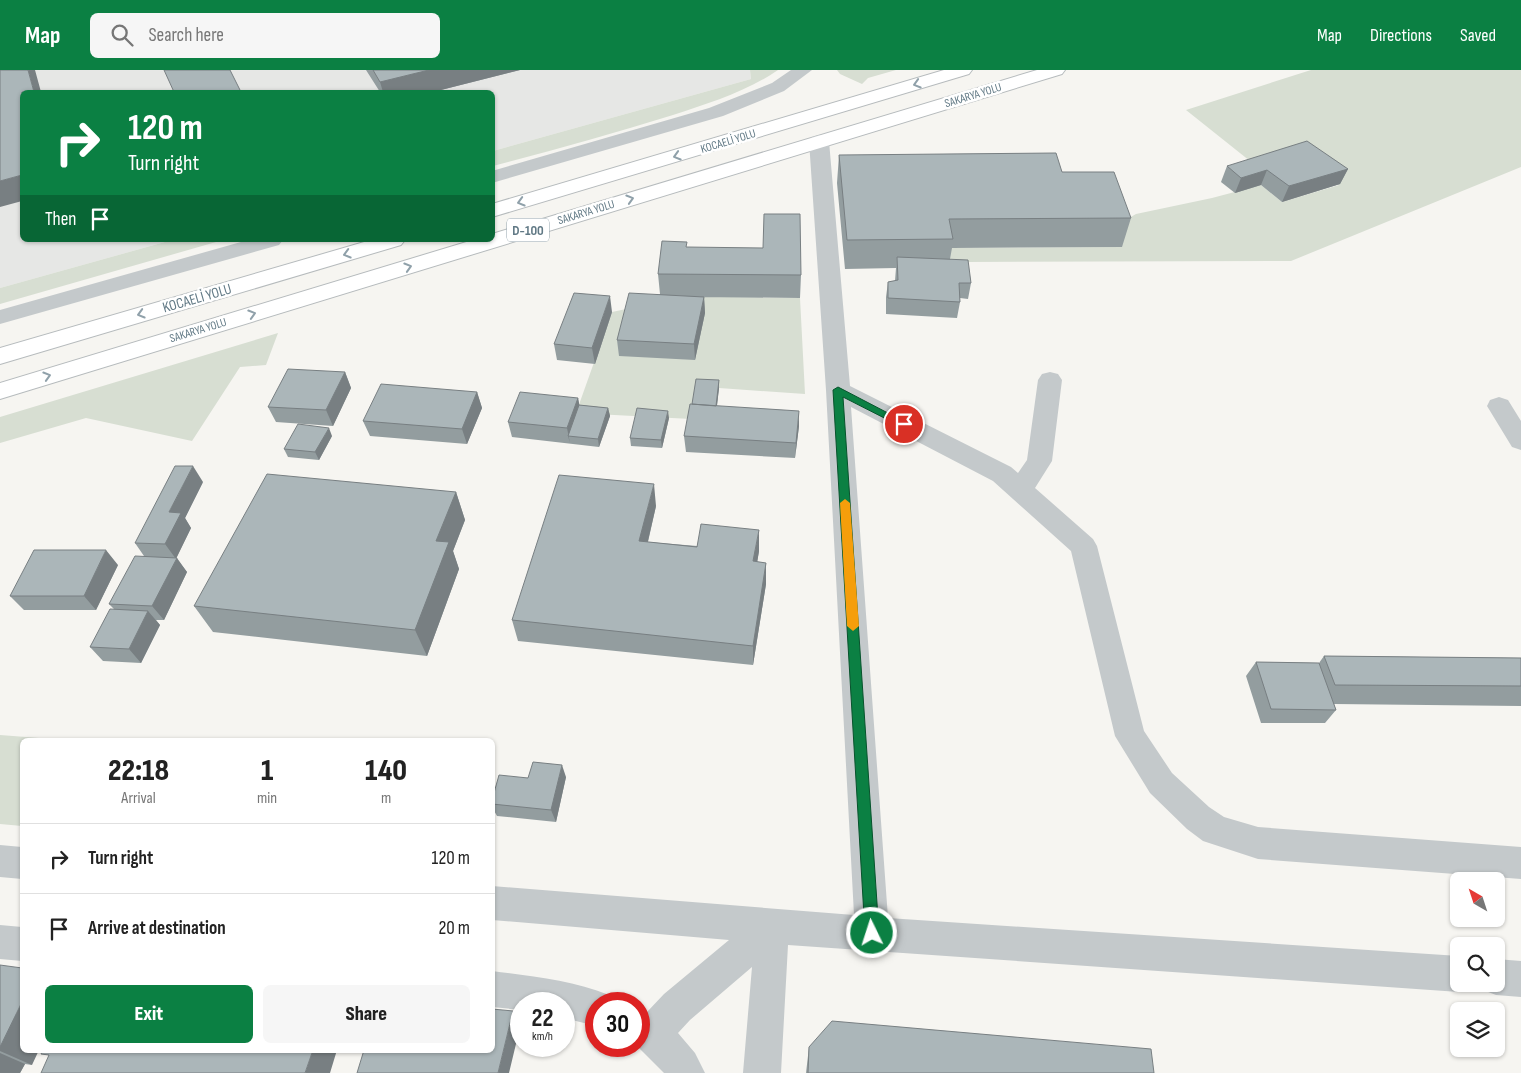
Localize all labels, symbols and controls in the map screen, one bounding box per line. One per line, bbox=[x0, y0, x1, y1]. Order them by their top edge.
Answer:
search box bbox=[90, 13, 440, 58]
text: Map bbox=[25, 21, 60, 50]
icon: search bbox=[108, 21, 136, 49]
text: Search here bbox=[148, 24, 224, 47]
text: Map bbox=[1317, 25, 1342, 46]
text: Directions bbox=[1370, 25, 1432, 46]
text: Saved bbox=[1460, 25, 1496, 46]
one-way arrow bbox=[913, 79, 921, 89]
street label: SAKARYA YOLU bbox=[943, 80, 1003, 111]
text: 120 m bbox=[128, 107, 203, 150]
icon: right bbox=[45, 110, 110, 175]
street label: KOCAELİ YOLU bbox=[699, 126, 758, 157]
text: Turn right bbox=[128, 150, 199, 177]
one-way arrow bbox=[674, 151, 682, 161]
one-way arrow bbox=[626, 194, 634, 204]
one-way arrow bbox=[518, 197, 526, 207]
street label: SAKARYA YOLU bbox=[556, 197, 616, 228]
icon: arrive bbox=[86, 205, 114, 233]
text: Then bbox=[45, 208, 76, 231]
road number: D-100 bbox=[507, 218, 549, 242]
one-way arrow bbox=[343, 248, 352, 258]
one-way arrow bbox=[403, 262, 411, 272]
street label: KOCAELİ YOLU bbox=[160, 280, 234, 317]
one-way arrow bbox=[137, 309, 145, 319]
one-way arrow bbox=[248, 309, 256, 319]
street label: SAKARYA YOLU bbox=[168, 315, 228, 346]
one-way arrow bbox=[42, 372, 50, 382]
pin bbox=[883, 403, 925, 445]
icon: arrive bbox=[890, 410, 918, 438]
text: 22:18 bbox=[108, 753, 169, 789]
text: 1 bbox=[261, 753, 273, 789]
text: 140 bbox=[365, 753, 407, 789]
text: Arrival bbox=[121, 789, 156, 808]
text: min bbox=[257, 789, 277, 808]
text: m bbox=[381, 789, 391, 808]
icon: right bbox=[45, 845, 73, 873]
text: Turn right bbox=[88, 847, 153, 870]
text: 120 m bbox=[432, 847, 470, 870]
north arrow bbox=[1450, 872, 1505, 928]
map controls bbox=[1450, 872, 1505, 1057]
position arrow bbox=[845, 906, 897, 958]
icon: arrive bbox=[45, 915, 73, 943]
text: Arrive at destination bbox=[88, 917, 226, 940]
text: 20 m bbox=[438, 917, 470, 940]
button: search bbox=[1450, 937, 1505, 992]
button: Exit bbox=[45, 985, 253, 1043]
button: Share bbox=[263, 985, 470, 1043]
speed limit sign: 30 bbox=[585, 992, 650, 1057]
button: layers bbox=[1450, 1002, 1505, 1057]
text: 22 bbox=[532, 1003, 553, 1034]
text: km/h bbox=[532, 1029, 553, 1044]

